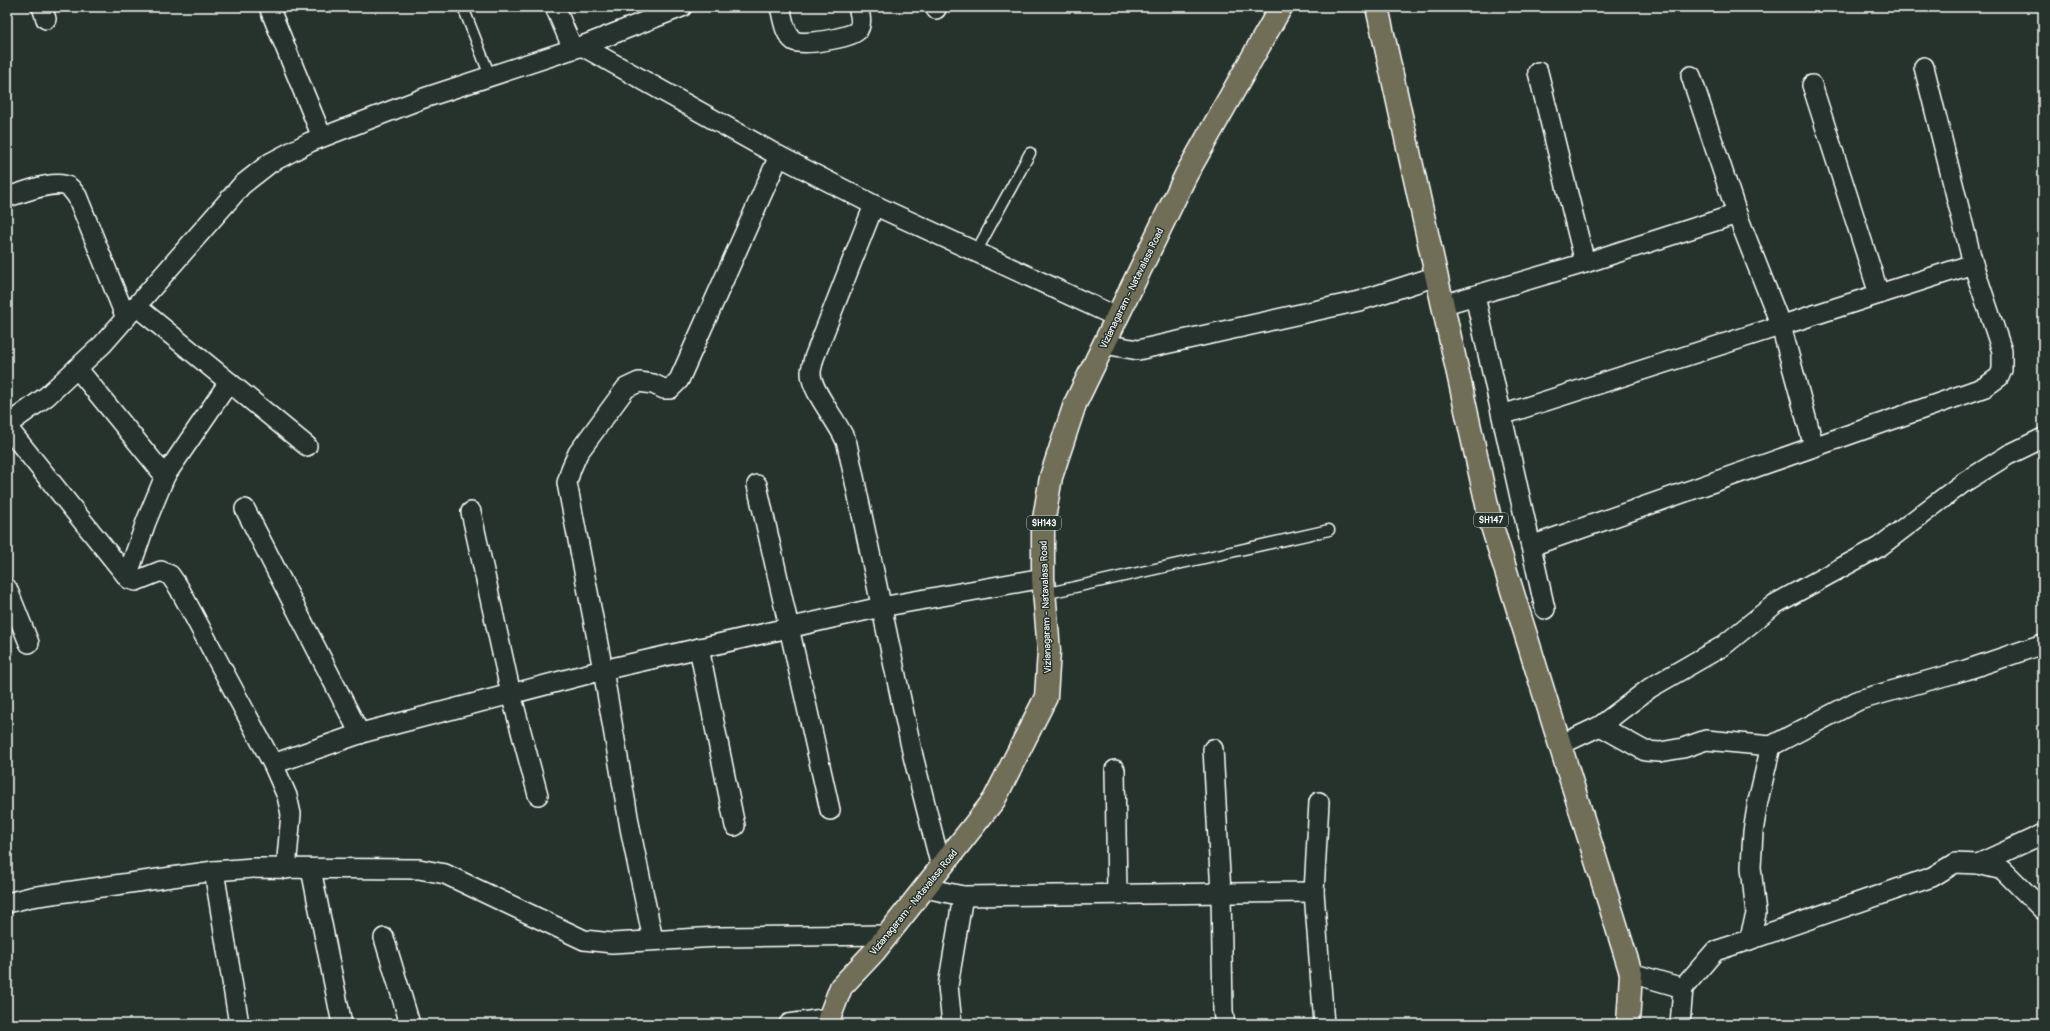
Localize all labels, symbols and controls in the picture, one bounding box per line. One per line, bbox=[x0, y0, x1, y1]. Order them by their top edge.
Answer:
street label: Vizianagaram - Natavalasa Road bbox=[1097, 226, 1166, 351]
road number: SH147 bbox=[1474, 513, 1508, 527]
road number: SH143 bbox=[1027, 516, 1061, 530]
street label: Vizianagaram - Natavalasa Road bbox=[1038, 540, 1054, 674]
street label: Vizianagaram - Natavalasa Road bbox=[867, 847, 960, 958]

